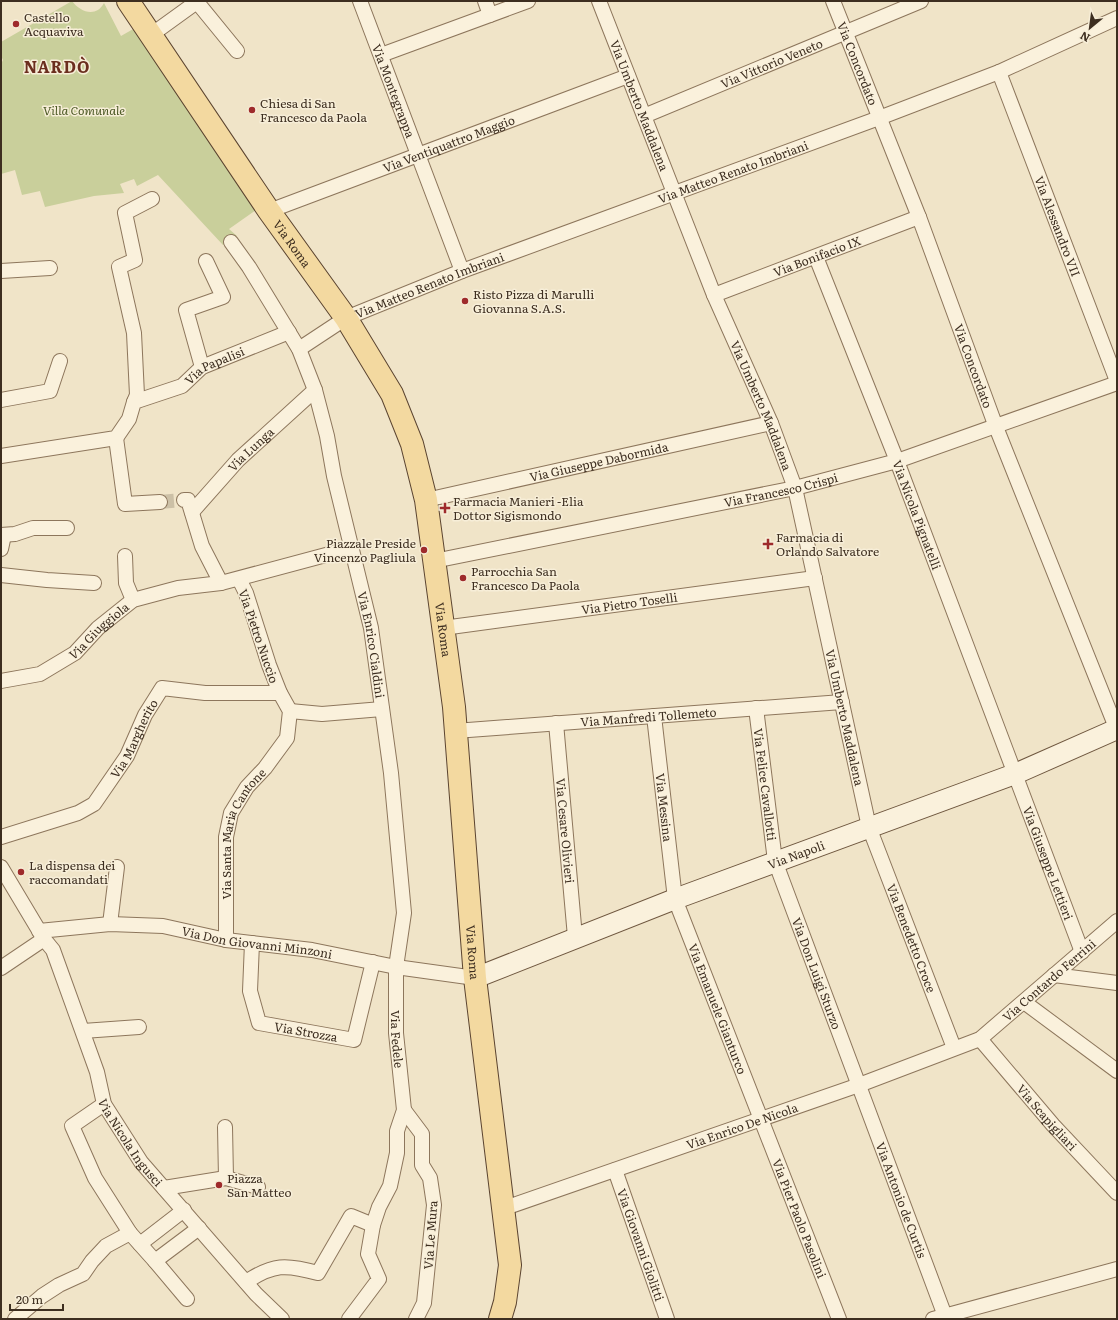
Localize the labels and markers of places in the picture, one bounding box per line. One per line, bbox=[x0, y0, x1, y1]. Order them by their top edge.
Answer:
place label: Castello Acquaviva bbox=[24, 8, 84, 40]
marker: Castello Acquaviva bbox=[11, 19, 21, 29]
place label: Chiesa di San Francesco da Paola bbox=[260, 94, 368, 126]
marker: Chiesa di San Francesco da Paola bbox=[247, 105, 257, 115]
place label: Risto Pizza di Marulli Giovanna S.A.S. bbox=[473, 285, 594, 317]
marker: Risto Pizza di Marulli Giovanna S.A.S. bbox=[460, 296, 470, 306]
place label: Farmacia Manieri -Elia Dottor Sigismondo bbox=[453, 492, 584, 524]
marker: Farmacia Manieri -Elia Dottor Sigismondo bbox=[440, 503, 450, 513]
place label: Farmacia di Orlando Salvatore bbox=[776, 528, 879, 560]
place label: Piazzale Preside Vincenzo Pagliula bbox=[314, 534, 417, 566]
marker: Farmacia di Orlando Salvatore bbox=[763, 539, 773, 549]
marker: Piazzale Preside Vincenzo Pagliula bbox=[419, 545, 429, 555]
place label: Parrocchia San Francesco Da Paola bbox=[471, 562, 580, 594]
marker: Parrocchia San Francesco Da Paola bbox=[458, 573, 468, 583]
place label: La dispensa dei raccomandati bbox=[29, 856, 115, 888]
marker: La dispensa dei raccomandati bbox=[16, 867, 26, 877]
place label: Piazza San Matteo bbox=[227, 1169, 292, 1201]
marker: Piazza San Matteo bbox=[214, 1180, 224, 1190]

